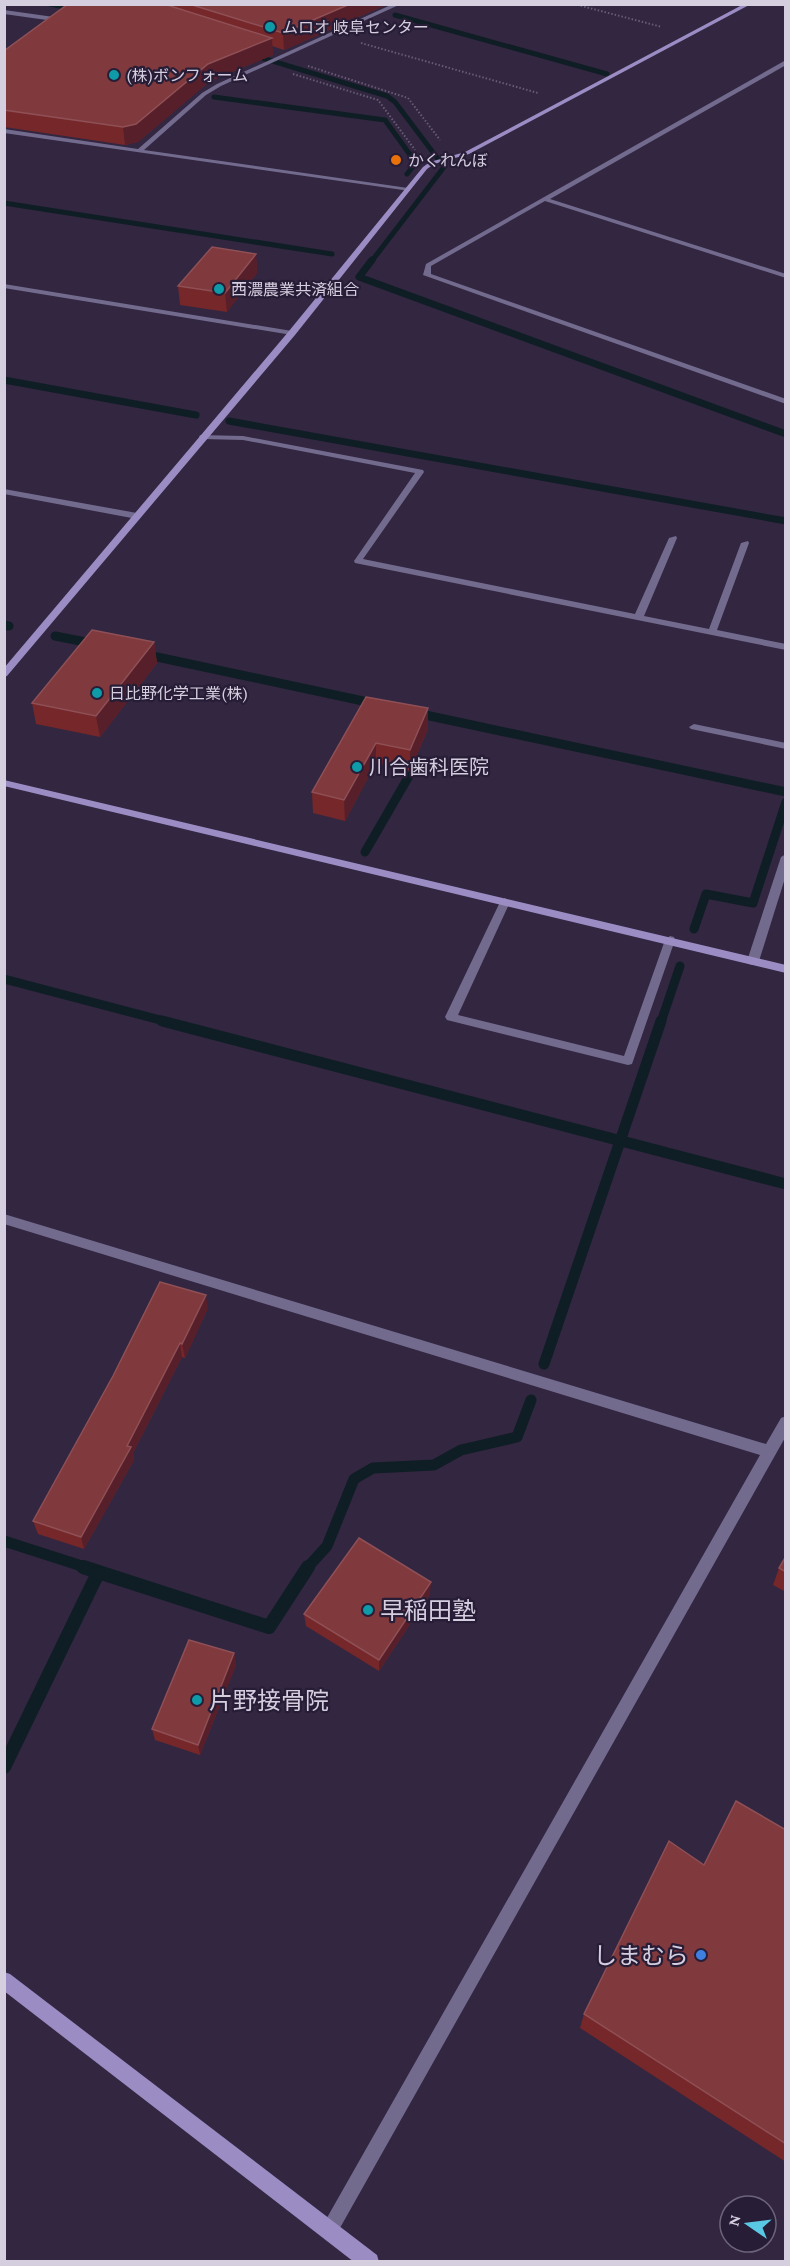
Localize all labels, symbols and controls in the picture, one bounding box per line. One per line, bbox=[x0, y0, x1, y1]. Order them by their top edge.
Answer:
place label: ムロオ 岐阜センター bbox=[282, 19, 429, 36]
marker: ムロオ 岐阜センター bbox=[263, 20, 277, 34]
place label: (株)ボンフォーム bbox=[126, 67, 248, 85]
marker: (株)ボンフォーム bbox=[107, 68, 121, 82]
place label: かくれんぼ bbox=[408, 152, 488, 169]
marker: かくれんぼ bbox=[389, 153, 403, 167]
place label: 西濃農業共済組合 bbox=[231, 281, 359, 298]
marker: 西濃農業共済組合 bbox=[212, 282, 226, 296]
place label: 日比野化学工業(株) bbox=[109, 685, 248, 703]
marker: 日比野化学工業(株) bbox=[90, 686, 104, 700]
place label: 川合歯科医院 bbox=[369, 756, 489, 778]
marker: 川合歯科医院 bbox=[350, 760, 364, 774]
place label: 早稲田塾 bbox=[380, 1597, 476, 1624]
marker: 早稲田塾 bbox=[361, 1603, 375, 1617]
place label: 片野接骨院 bbox=[209, 1687, 329, 1714]
marker: 片野接骨院 bbox=[190, 1693, 204, 1707]
place label: しまむら bbox=[593, 1942, 689, 1969]
marker: しまむら bbox=[694, 1948, 708, 1962]
north arrow bbox=[718, 2194, 778, 2254]
text: N bbox=[724, 2213, 744, 2228]

